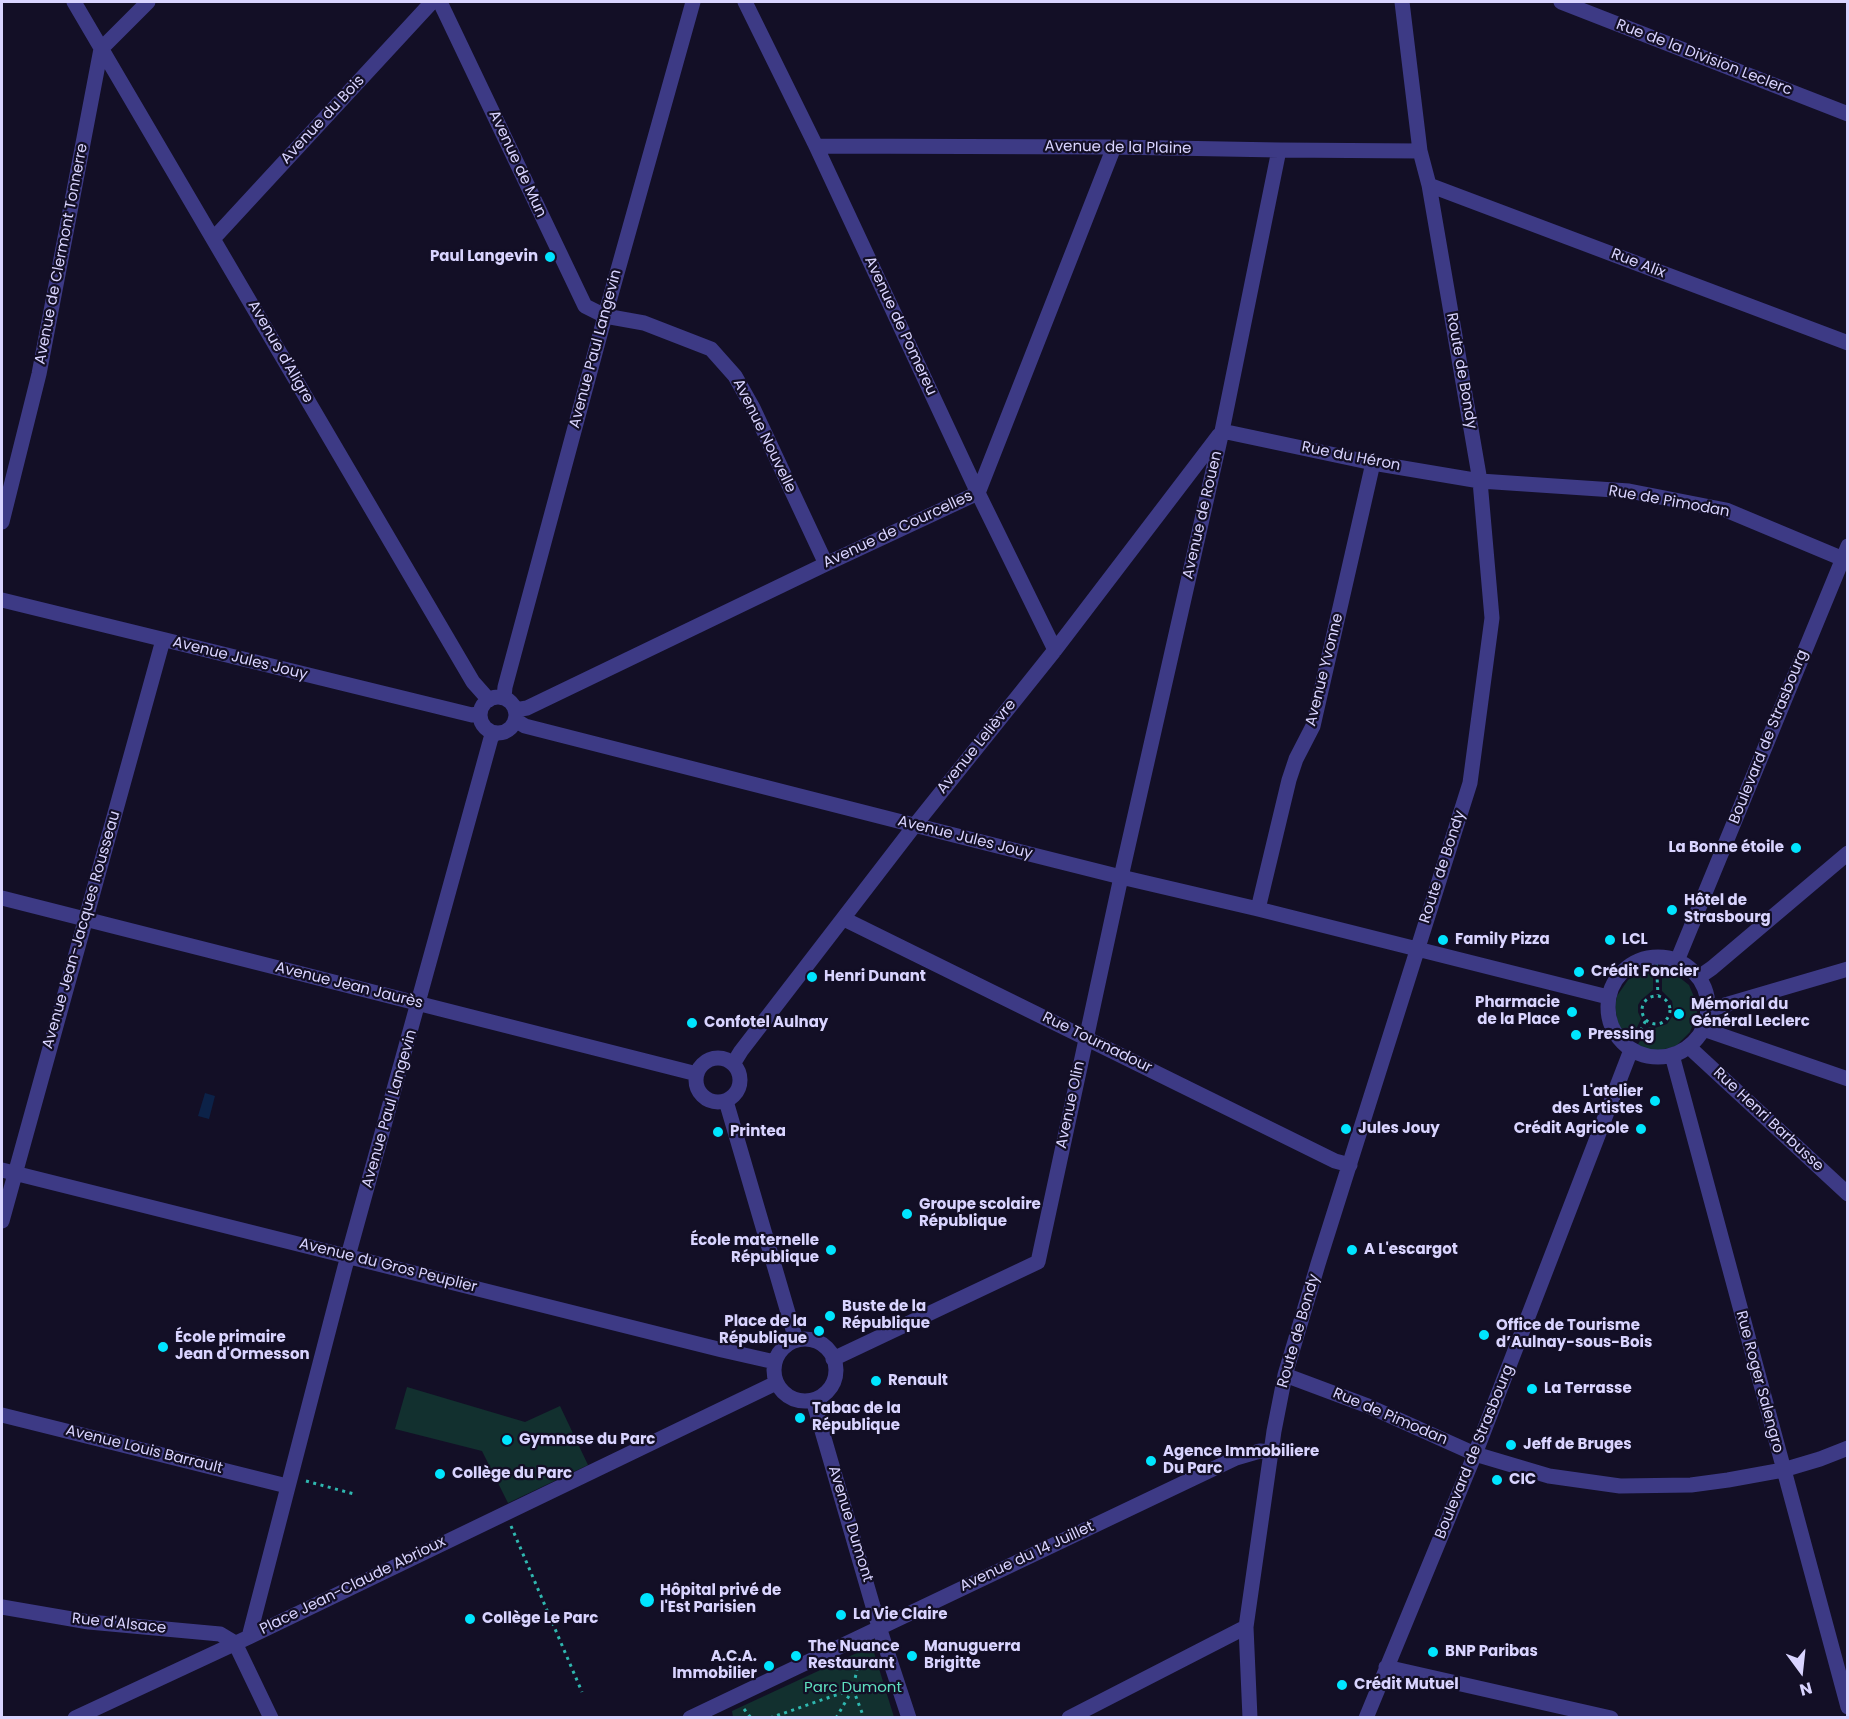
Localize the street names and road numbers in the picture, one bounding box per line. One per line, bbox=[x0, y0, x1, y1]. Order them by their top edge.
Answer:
street label: Rue de la Division Leclerc bbox=[1613, 16, 1795, 100]
street label: Avenue du Bois bbox=[277, 72, 369, 168]
street label: Avenue de Mun bbox=[484, 108, 550, 220]
street label: Avenue de la Plaine bbox=[1044, 138, 1192, 158]
street label: Avenue de Clermont Tonnerre bbox=[32, 142, 92, 366]
street label: Rue Alix bbox=[1608, 245, 1668, 283]
street label: Avenue de Pomereu bbox=[860, 254, 940, 398]
street label: Avenue Paul Langevin bbox=[566, 268, 626, 430]
street label: Avenue d'Aligre bbox=[243, 298, 317, 406]
street label: Route de Bondy bbox=[1442, 312, 1480, 430]
street label: Avenue Nouvelle bbox=[729, 376, 799, 496]
street label: Rue du Héron bbox=[1300, 439, 1402, 475]
street label: Avenue de Rouen bbox=[1179, 449, 1227, 581]
street label: Rue de Pimodan bbox=[1607, 482, 1731, 522]
street label: Avenue de Courcelles bbox=[820, 487, 976, 573]
street label: Avenue Yvonne bbox=[1302, 612, 1348, 728]
street label: Avenue Jules Jouy bbox=[171, 634, 309, 684]
street label: Boulevard de Strasbourg bbox=[1726, 647, 1812, 827]
street label: Avenue Lelièvre bbox=[933, 696, 1021, 798]
street label: Route de Bondy bbox=[1416, 808, 1470, 926]
street label: Avenue Jean-Jacques Rousseau bbox=[39, 809, 125, 1051]
street label: Avenue Jules Jouy bbox=[896, 813, 1034, 863]
street label: Avenue Jean Jaurès bbox=[273, 959, 425, 1013]
street label: Rue Tournadour bbox=[1039, 1009, 1155, 1077]
street label: Avenue Paul Langevin bbox=[359, 1028, 421, 1190]
street label: Avenue Olin bbox=[1053, 1060, 1089, 1150]
street label: Rue Henri Barbusse bbox=[1709, 1064, 1827, 1176]
street label: Avenue du Gros Peuplier bbox=[297, 1235, 479, 1297]
street label: Route de Bondy bbox=[1274, 1272, 1324, 1390]
street label: Rue Roger Salengro bbox=[1731, 1309, 1787, 1455]
street label: Boulevard de Strasbourg bbox=[1432, 1362, 1518, 1542]
street label: Rue de Pimodan bbox=[1330, 1385, 1450, 1449]
street label: Avenue Louis Barrault bbox=[64, 1422, 224, 1478]
street label: Avenue Dumont bbox=[824, 1464, 876, 1584]
street label: Avenue du 14 Juillet bbox=[957, 1518, 1097, 1596]
street label: Place Jean-Claude Abrioux bbox=[257, 1533, 449, 1639]
street label: Rue d'Alsace bbox=[71, 1610, 167, 1638]

